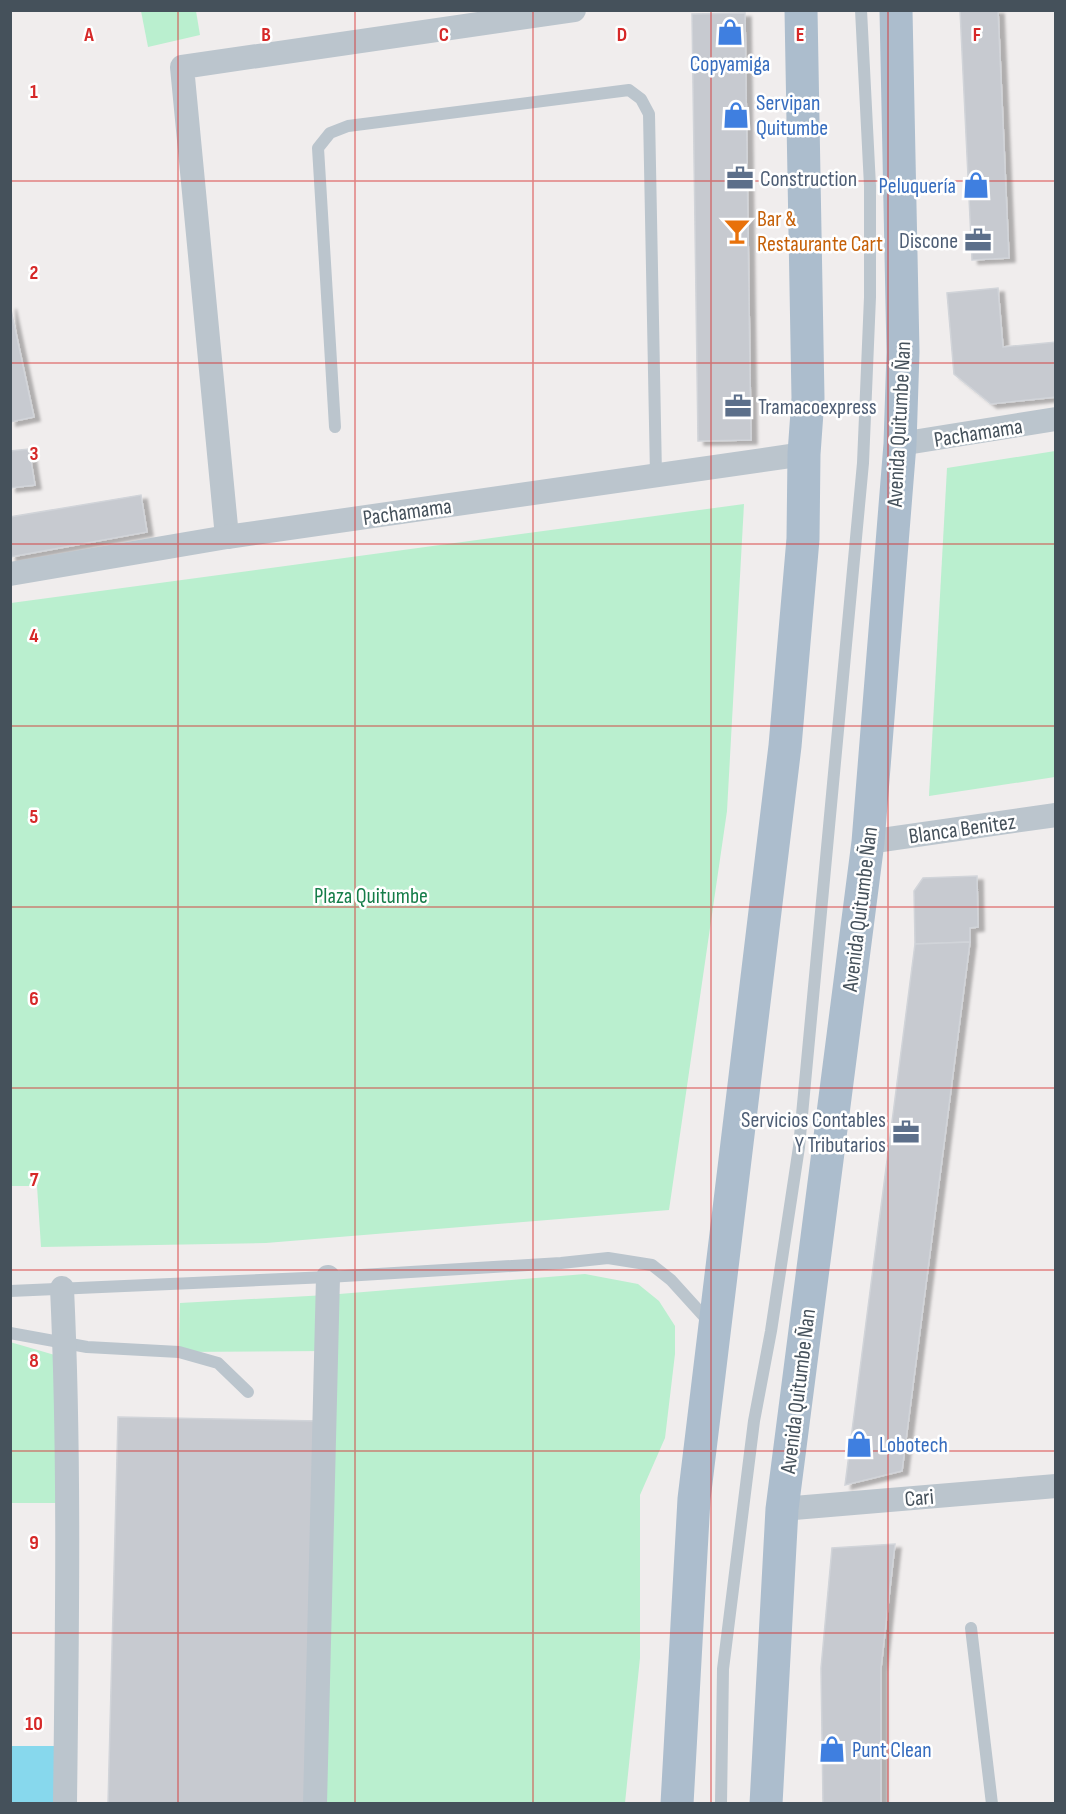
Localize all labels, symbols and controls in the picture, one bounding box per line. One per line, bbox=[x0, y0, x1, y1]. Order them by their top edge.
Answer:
shop icon: Copyamiga bbox=[715, 17, 745, 47]
text: A bbox=[83, 23, 94, 47]
text: B bbox=[261, 23, 271, 47]
text: C bbox=[439, 23, 449, 47]
text: D bbox=[617, 23, 627, 47]
text: E bbox=[796, 23, 804, 47]
text: F bbox=[973, 23, 981, 47]
place label: Copyamiga bbox=[690, 51, 770, 78]
text: 1 bbox=[30, 80, 38, 104]
place label: Servipan Quitumbe bbox=[756, 90, 828, 142]
shop icon: Servipan Quitumbe bbox=[721, 100, 751, 130]
office icon: Construction bbox=[725, 163, 755, 193]
place label: Construction bbox=[760, 166, 857, 193]
shop icon: Peluquería bbox=[961, 170, 991, 200]
place label: Peluquería bbox=[879, 173, 956, 200]
place label: Bar & Restaurante Cart bbox=[757, 206, 883, 258]
bar icon: Bar & Restaurante Cart bbox=[722, 216, 752, 246]
office icon: Discone bbox=[963, 225, 993, 255]
place label: Discone bbox=[899, 228, 958, 255]
text: 2 bbox=[30, 261, 38, 285]
street label: Avenida Quitumbe Ñan bbox=[882, 341, 917, 509]
office icon: Tramacoexpress bbox=[723, 391, 753, 421]
place label: Tramacoexpress bbox=[758, 394, 877, 421]
street label: Pachamama bbox=[932, 413, 1024, 454]
text: 3 bbox=[30, 442, 39, 466]
street label: Pachamama bbox=[361, 493, 453, 532]
text: 4 bbox=[29, 624, 39, 648]
text: 5 bbox=[30, 805, 39, 829]
street label: Blanca Benitez bbox=[907, 809, 1017, 850]
street label: Avenida Quitumbe Ñan bbox=[837, 825, 884, 994]
park label: Plaza Quitumbe bbox=[314, 883, 428, 910]
text: 6 bbox=[29, 987, 39, 1011]
place label: Servicios Contables Y Tributarios bbox=[741, 1107, 886, 1159]
office icon: Servicios Contables Y Tributarios bbox=[891, 1117, 921, 1147]
text: 7 bbox=[30, 1168, 39, 1192]
street label: Avenida Quitumbe Ñan bbox=[775, 1307, 822, 1476]
text: 8 bbox=[29, 1349, 39, 1373]
shop icon: Lobotech bbox=[844, 1429, 874, 1459]
place label: Lobotech bbox=[879, 1432, 948, 1459]
street label: Cari bbox=[903, 1484, 935, 1513]
text: 9 bbox=[29, 1531, 39, 1555]
text: 10 bbox=[25, 1712, 43, 1736]
shop icon: Punt Clean bbox=[817, 1734, 847, 1764]
place label: Punt Clean bbox=[852, 1737, 932, 1764]

